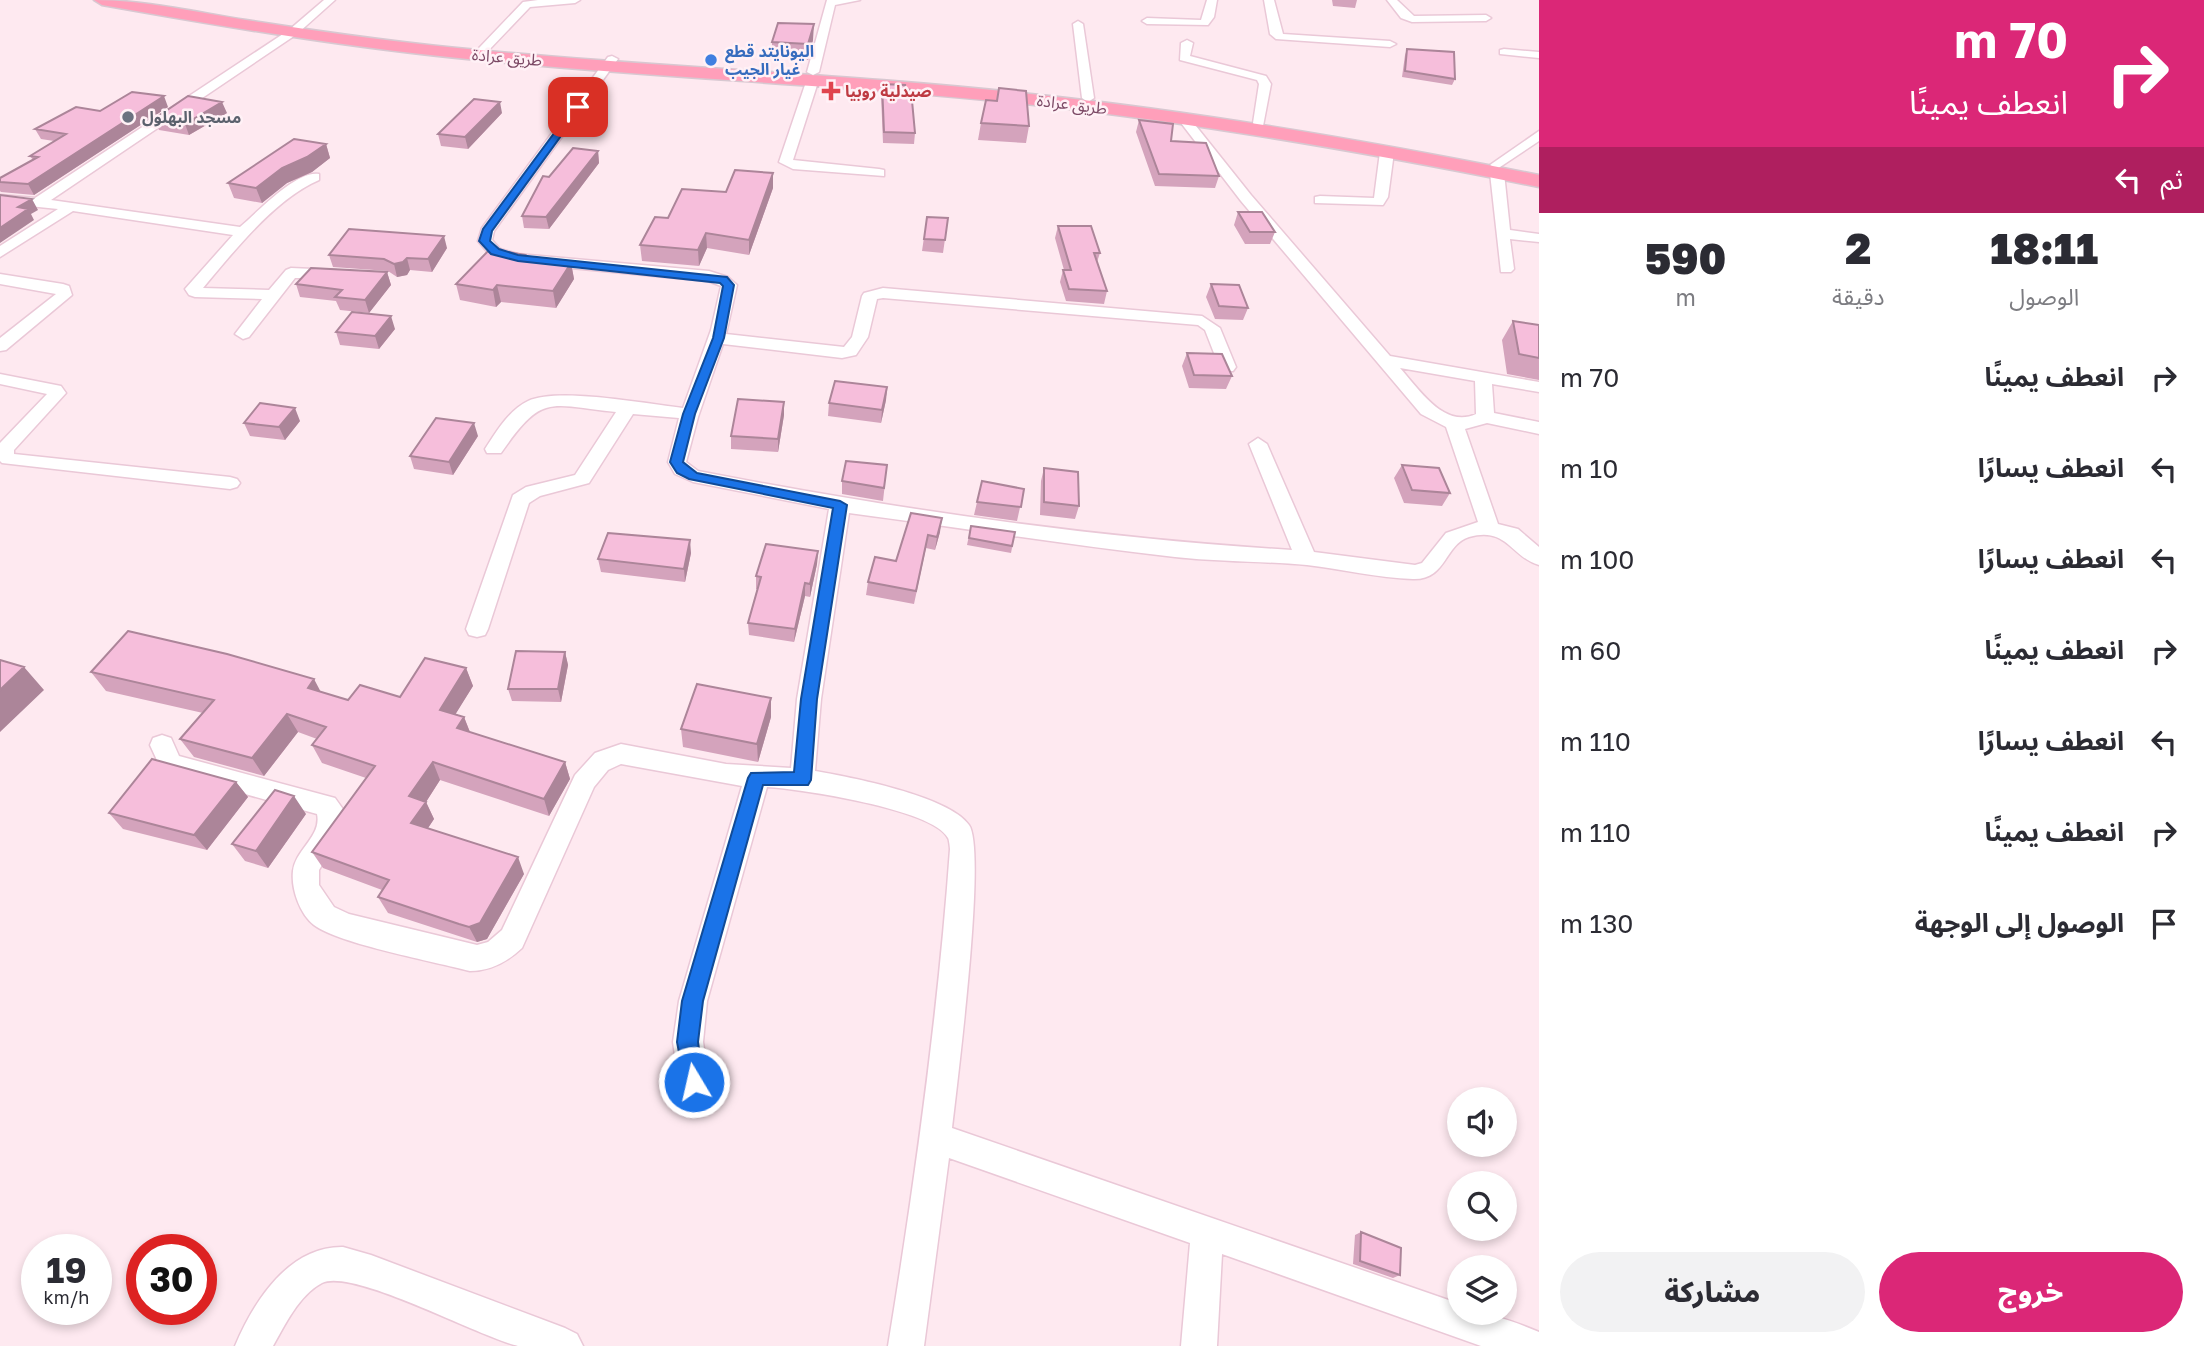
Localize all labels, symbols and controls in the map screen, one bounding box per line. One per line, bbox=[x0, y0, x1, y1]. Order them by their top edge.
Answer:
text: 70 m bbox=[1954, 10, 2068, 69]
icon: right bbox=[2092, 28, 2183, 119]
place label: اليونايتد قطع غيار الجيب bbox=[725, 41, 814, 79]
street label: طريق عرادة bbox=[471, 44, 543, 71]
marker: اليونايتد قطع غيار الجيب bbox=[703, 52, 719, 68]
pin bbox=[548, 77, 608, 137]
place label: صيدلية روبيا bbox=[845, 81, 932, 101]
marker: صيدلية روبيا bbox=[823, 83, 839, 99]
text: انعطف يمينًا bbox=[1909, 83, 2068, 121]
icon: arrive bbox=[559, 88, 597, 126]
street label: طريق عرادة bbox=[1036, 90, 1108, 119]
place label: مسجد البهلول bbox=[142, 107, 241, 127]
marker: مسجد البهلول bbox=[120, 109, 136, 125]
icon: left bbox=[2109, 161, 2147, 199]
text: ثم bbox=[2161, 164, 2183, 195]
text: 2 bbox=[1845, 223, 1871, 273]
text: 18:11 bbox=[1990, 223, 2098, 273]
text: 590 bbox=[1645, 233, 1726, 283]
text: دقيقة bbox=[1832, 282, 1885, 310]
text: الوصول bbox=[2009, 282, 2079, 310]
text: m bbox=[1675, 283, 1696, 311]
icon: right bbox=[2145, 359, 2183, 397]
text: انعطف يمينًا bbox=[1985, 361, 2124, 392]
text: 70 m bbox=[1560, 362, 1619, 393]
icon: left bbox=[2145, 450, 2183, 488]
text: انعطف يسارًا bbox=[1978, 452, 2124, 483]
text: 10 m bbox=[1560, 453, 1618, 484]
icon: left bbox=[2145, 541, 2183, 579]
text: انعطف يسارًا bbox=[1978, 543, 2124, 574]
text: 100 m bbox=[1560, 544, 1634, 575]
icon: right bbox=[2145, 632, 2183, 670]
text: انعطف يمينًا bbox=[1985, 634, 2124, 665]
text: 60 m bbox=[1560, 635, 1621, 666]
icon: left bbox=[2145, 723, 2183, 761]
text: انعطف يسارًا bbox=[1978, 725, 2124, 756]
text: 110 m bbox=[1560, 726, 1631, 757]
icon: right bbox=[2145, 814, 2183, 852]
text: انعطف يمينًا bbox=[1985, 816, 2124, 847]
text: 110 m bbox=[1560, 817, 1631, 848]
icon: arrive bbox=[2145, 905, 2183, 943]
text: الوصول إلى الوجهة bbox=[1915, 907, 2124, 938]
text: 130 m bbox=[1560, 908, 1633, 939]
position arrow bbox=[657, 1045, 731, 1119]
map controls bbox=[1447, 1087, 1517, 1325]
button: sound bbox=[1447, 1087, 1517, 1157]
button: search bbox=[1447, 1171, 1517, 1241]
speed limit sign: 30 bbox=[126, 1234, 217, 1325]
text: 19 bbox=[46, 1249, 87, 1291]
button: مشاركة bbox=[1560, 1252, 1865, 1332]
button: خروج bbox=[1879, 1252, 2183, 1332]
button: layers bbox=[1447, 1255, 1517, 1325]
text: km/h bbox=[44, 1286, 89, 1308]

